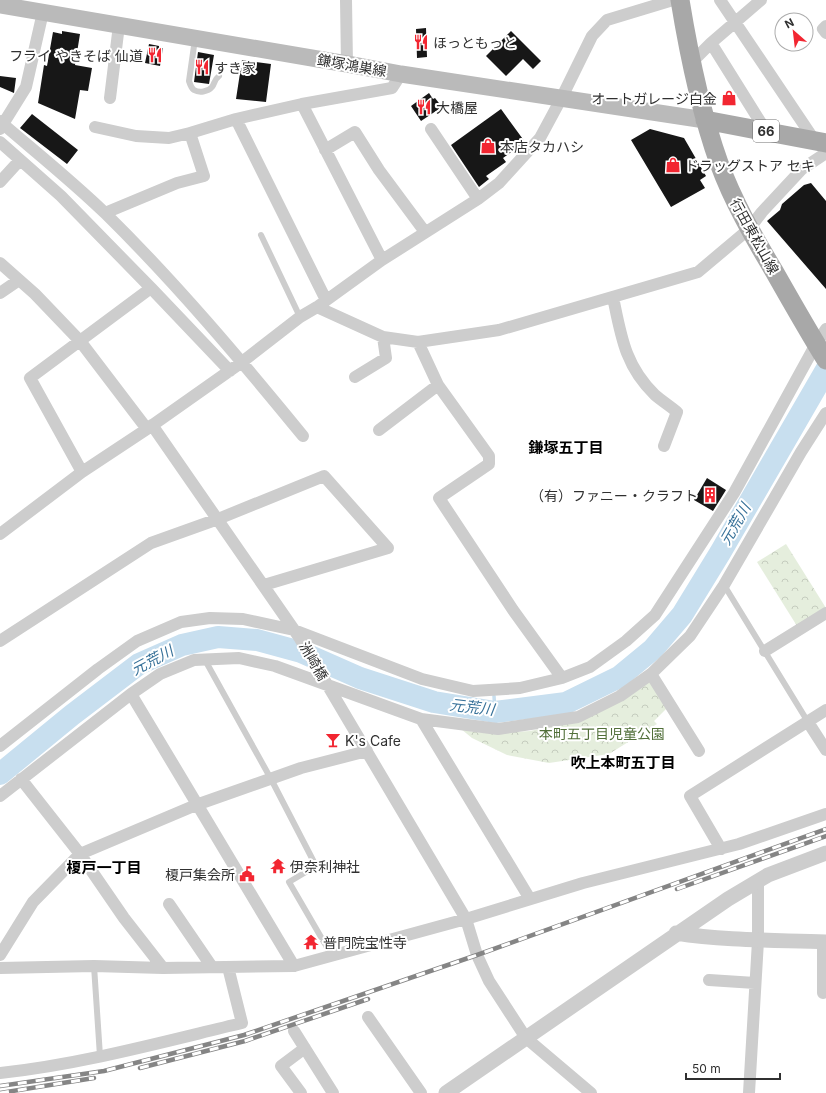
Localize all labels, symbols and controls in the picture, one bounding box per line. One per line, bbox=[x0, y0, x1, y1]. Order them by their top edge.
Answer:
north arrow bbox=[774, 12, 814, 52]
text: N bbox=[782, 15, 796, 31]
restaurant icon: ほっともっと bbox=[412, 33, 430, 51]
place label: ほっともっと bbox=[433, 34, 517, 51]
restaurant icon: フライ やきそば 仙道 bbox=[146, 46, 164, 64]
place label: フライ やきそば 仙道 bbox=[9, 47, 143, 64]
street label: 鎌塚鴻巣線 bbox=[316, 51, 388, 79]
restaurant icon: すき家 bbox=[193, 58, 211, 76]
place label: すき家 bbox=[214, 59, 256, 76]
shop icon: オートガレージ白金 bbox=[720, 89, 738, 107]
place label: オートガレージ白金 bbox=[591, 90, 717, 107]
restaurant icon: 大橋屋 bbox=[415, 98, 433, 116]
place label: 大橋屋 bbox=[436, 99, 478, 116]
road number: 66 bbox=[753, 120, 779, 142]
shop icon: 本店タカハシ bbox=[479, 137, 497, 155]
place label: 本店タカハシ bbox=[500, 138, 584, 155]
shop icon: ドラッグストア セキ bbox=[664, 156, 682, 174]
place label: ドラッグストア セキ bbox=[685, 157, 815, 174]
street label: 行田東松山線 bbox=[727, 195, 783, 277]
district label: 鎌塚五丁目 bbox=[527, 438, 604, 457]
building icon: （有）ファニー・クラフト bbox=[701, 486, 719, 504]
place label: （有）ファニー・クラフト bbox=[530, 487, 698, 504]
water label: 元荒川 bbox=[716, 498, 755, 548]
street label: 洲崎橋 bbox=[296, 639, 332, 683]
water label: 元荒川 bbox=[128, 640, 178, 679]
water label: 元荒川 bbox=[449, 695, 497, 719]
park label: 本町五丁目児童公園 bbox=[539, 725, 665, 742]
bar icon: K's Cafe bbox=[324, 731, 342, 749]
place label: K's Cafe bbox=[345, 732, 401, 749]
district label: 吹上本町五丁目 bbox=[570, 753, 676, 772]
temple icon: 伊奈利神社 bbox=[269, 857, 287, 875]
district label: 榎戸一丁目 bbox=[66, 858, 142, 877]
place label: 伊奈利神社 bbox=[290, 858, 360, 875]
public building icon: 榎戸集会所 bbox=[238, 865, 256, 883]
place label: 榎戸集会所 bbox=[165, 866, 235, 883]
temple icon: 普門院宝性寺 bbox=[302, 933, 320, 951]
place label: 普門院宝性寺 bbox=[323, 934, 407, 951]
scale bar bbox=[686, 1055, 780, 1081]
text: 50 m bbox=[692, 1061, 721, 1076]

